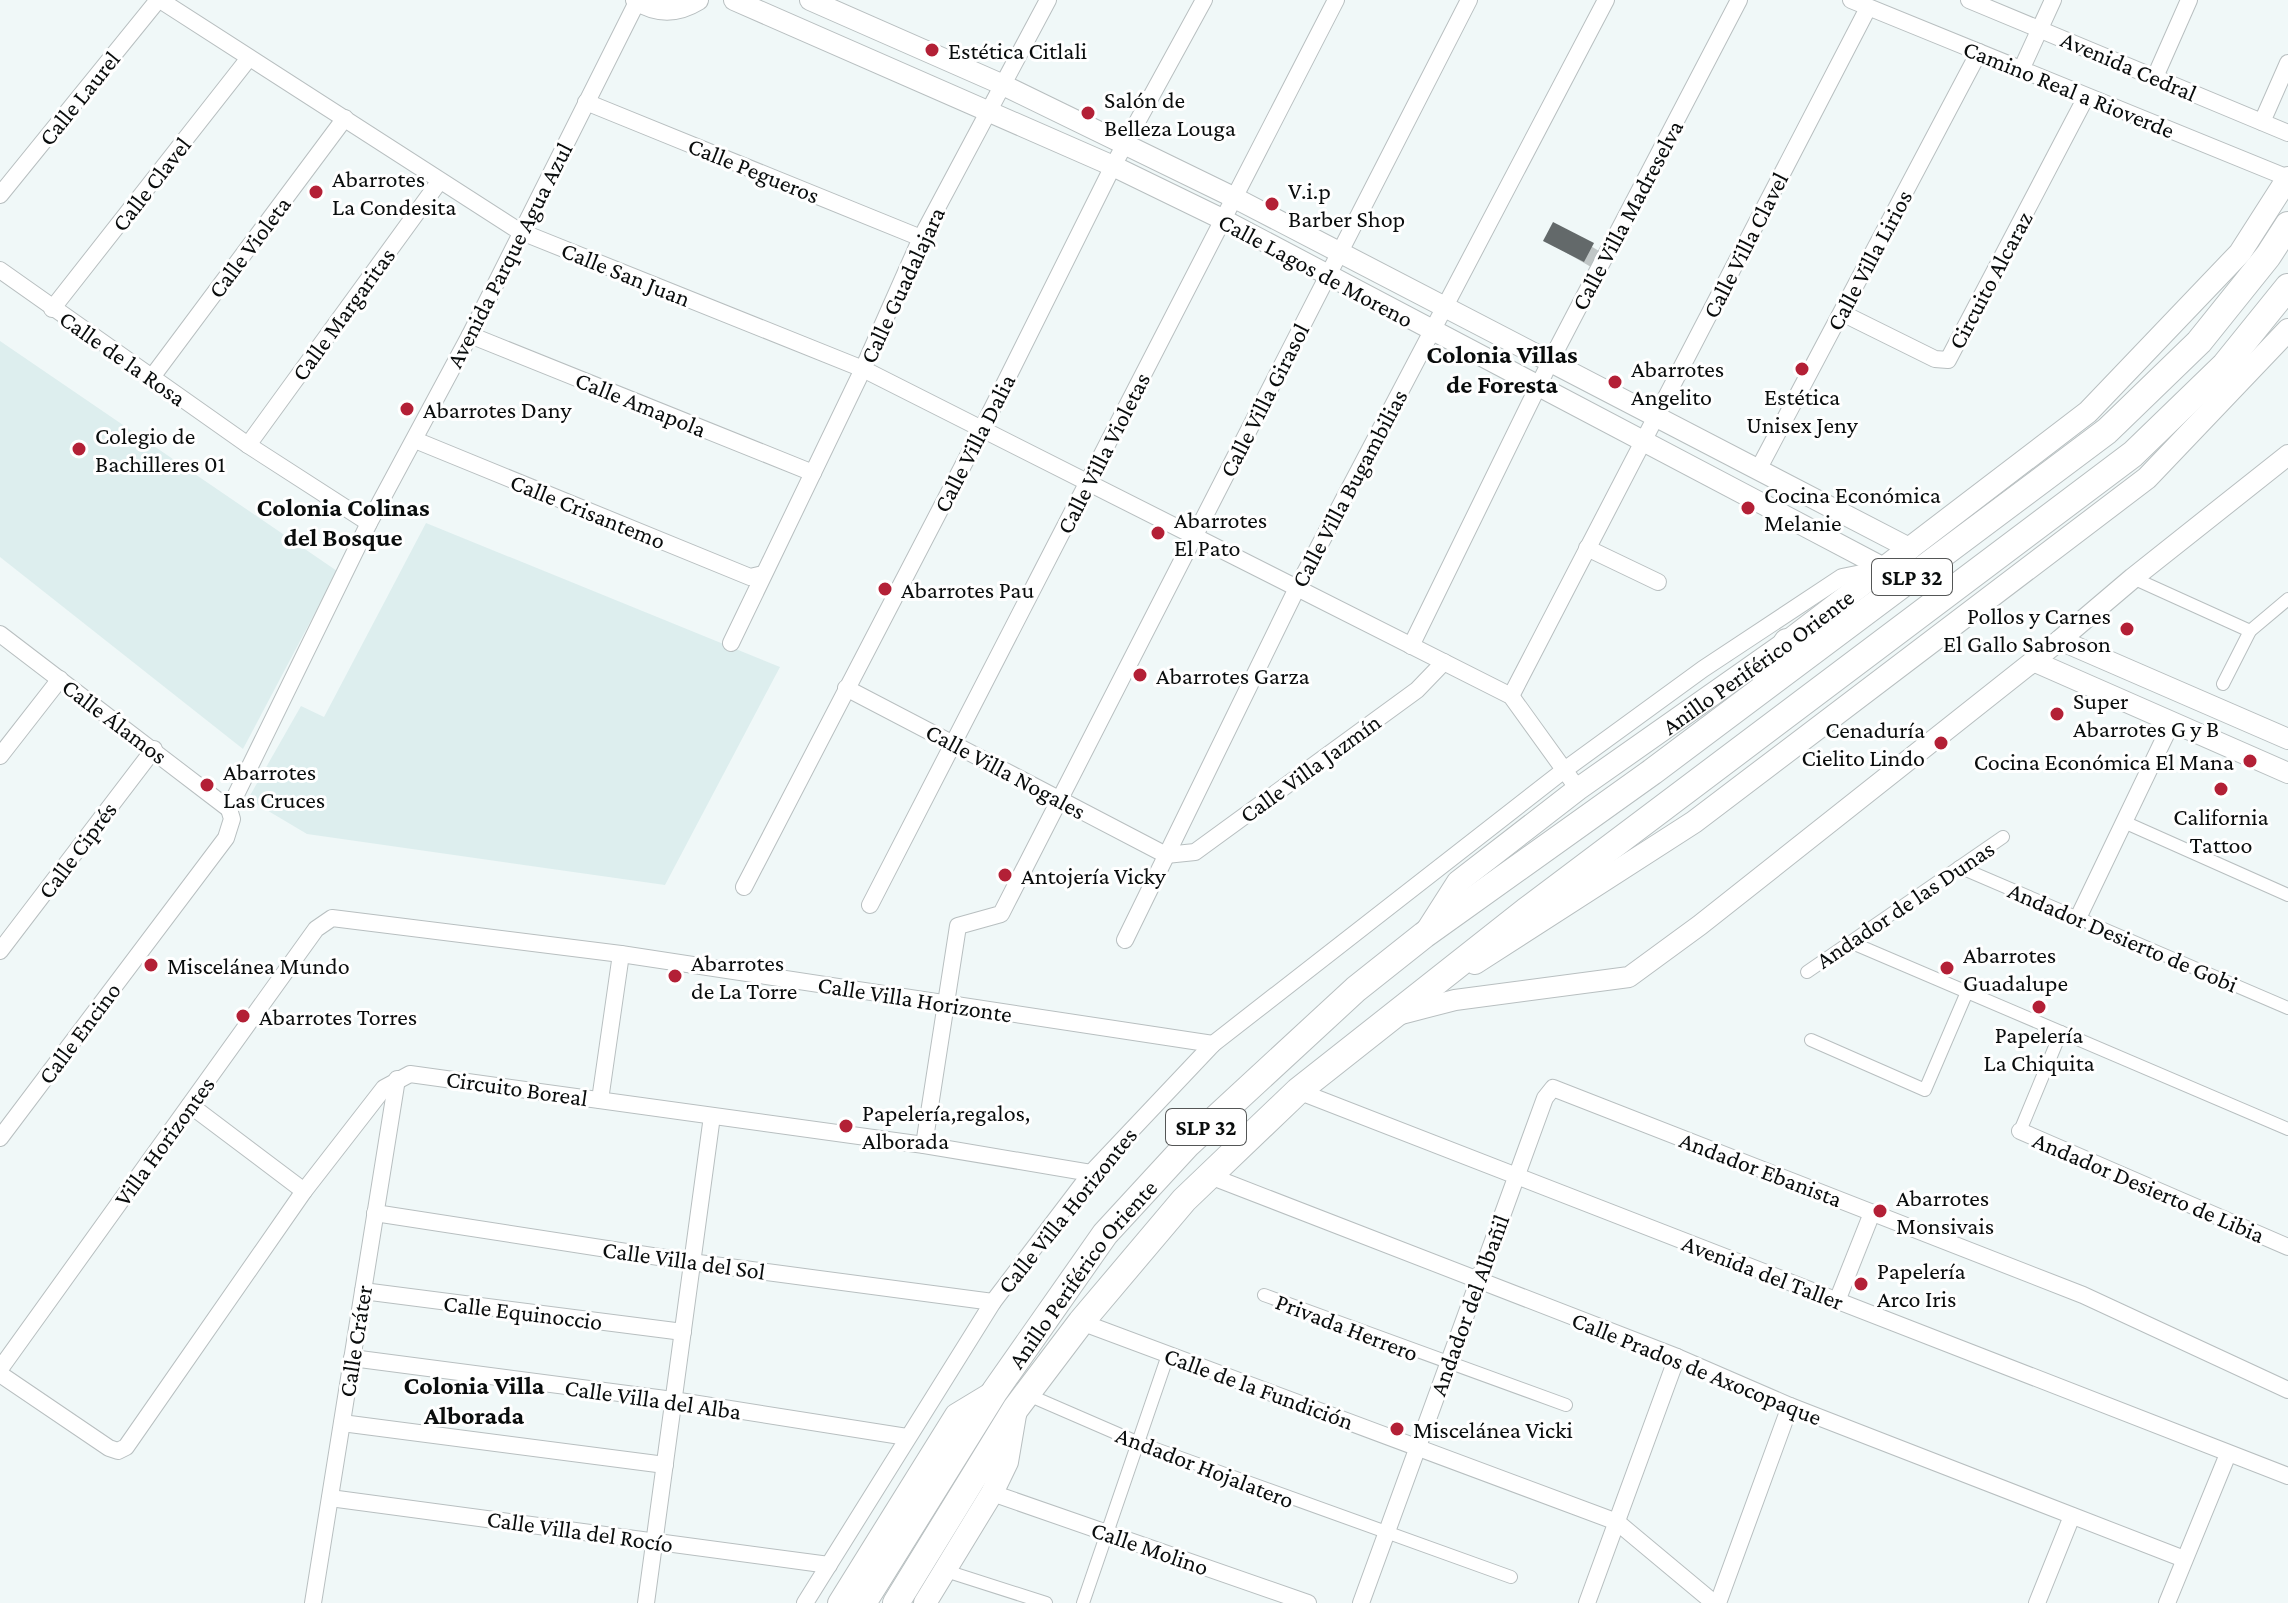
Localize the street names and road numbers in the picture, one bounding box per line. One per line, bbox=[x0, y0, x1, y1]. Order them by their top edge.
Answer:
street label: Avenida Cedral bbox=[2057, 25, 2201, 107]
street label: Camino Real a Rioverde bbox=[1960, 34, 2178, 144]
street label: Calle Laurel bbox=[33, 45, 125, 151]
street label: Calle Villa Madreselva bbox=[1566, 115, 1688, 315]
street label: Calle Pegueros bbox=[684, 131, 824, 209]
street label: Calle Clavel bbox=[106, 132, 196, 236]
street label: Avenida Parque Agua Azul bbox=[440, 138, 578, 372]
street label: Calle Villa Clavel bbox=[1697, 168, 1793, 322]
street label: Calle Villa Lirios bbox=[1821, 185, 1917, 335]
street label: Calle Violeta bbox=[202, 191, 296, 303]
street label: Calle Guadalajara bbox=[854, 203, 950, 367]
street label: Calle Lagos de Moreno bbox=[1214, 207, 1418, 333]
street label: Circuito Alcaraz bbox=[1942, 207, 2038, 353]
street label: Calle San Juan bbox=[558, 236, 694, 312]
street label: Calle Margaritas bbox=[286, 242, 400, 386]
street label: Calle de la Rosa bbox=[55, 305, 191, 411]
street label: Calle Villa Girasol bbox=[1214, 319, 1314, 481]
street label: Calle Amapola bbox=[572, 365, 710, 443]
street label: Calle Villa Violetas bbox=[1051, 368, 1155, 538]
street label: Calle Villa Dalia bbox=[928, 369, 1020, 517]
street label: Calle Villa Bugambilias bbox=[1285, 385, 1413, 591]
street label: Calle Crisantemo bbox=[507, 468, 669, 554]
road number: SLP 32 bbox=[1872, 559, 1952, 595]
street label: Anillo Periférico Oriente bbox=[1656, 583, 1859, 739]
street label: Calle Álamos bbox=[57, 673, 173, 769]
street label: Calle Villa Jazmín bbox=[1234, 708, 1386, 828]
street label: Calle Villa Nogales bbox=[922, 718, 1090, 824]
street label: Calle Ciprés bbox=[32, 796, 122, 904]
street label: Andador de las Dunas bbox=[1811, 834, 1999, 974]
street label: Andador Desierto de Gobi bbox=[2004, 876, 2242, 998]
street label: Calle Villa Horizonte bbox=[816, 970, 1014, 1028]
street label: Calle Encino bbox=[32, 977, 126, 1089]
street label: Circuito Boreal bbox=[445, 1065, 589, 1111]
street label: Villa Horizontes bbox=[108, 1071, 220, 1211]
road number: SLP 32 bbox=[1166, 1109, 1246, 1145]
street label: Calle Villa Horizontes bbox=[992, 1122, 1142, 1298]
street label: Andador Ebanista bbox=[1676, 1126, 1846, 1212]
street label: Andador Desierto de Libia bbox=[2029, 1126, 2269, 1248]
street label: Anillo Periférico Oriente bbox=[1002, 1174, 1162, 1373]
street label: Andador del Albañil bbox=[1424, 1211, 1514, 1399]
street label: Avenida del Taller bbox=[1678, 1229, 1848, 1315]
street label: Calle Villa del Sol bbox=[601, 1235, 767, 1285]
street label: Calle Cráter bbox=[333, 1283, 377, 1399]
street label: Privada Herrero bbox=[1272, 1287, 1422, 1367]
street label: Calle Equinoccio bbox=[442, 1289, 604, 1335]
street label: Calle Prados de Axocopaque bbox=[1568, 1305, 1826, 1431]
street label: Calle de la Fundición bbox=[1161, 1341, 1357, 1435]
street label: Calle Villa del Alba bbox=[563, 1373, 743, 1425]
street label: Andador Hojalatero bbox=[1112, 1421, 1298, 1513]
street label: Calle Villa del Rocío bbox=[485, 1505, 675, 1557]
street label: Calle Molino bbox=[1088, 1515, 1212, 1581]

